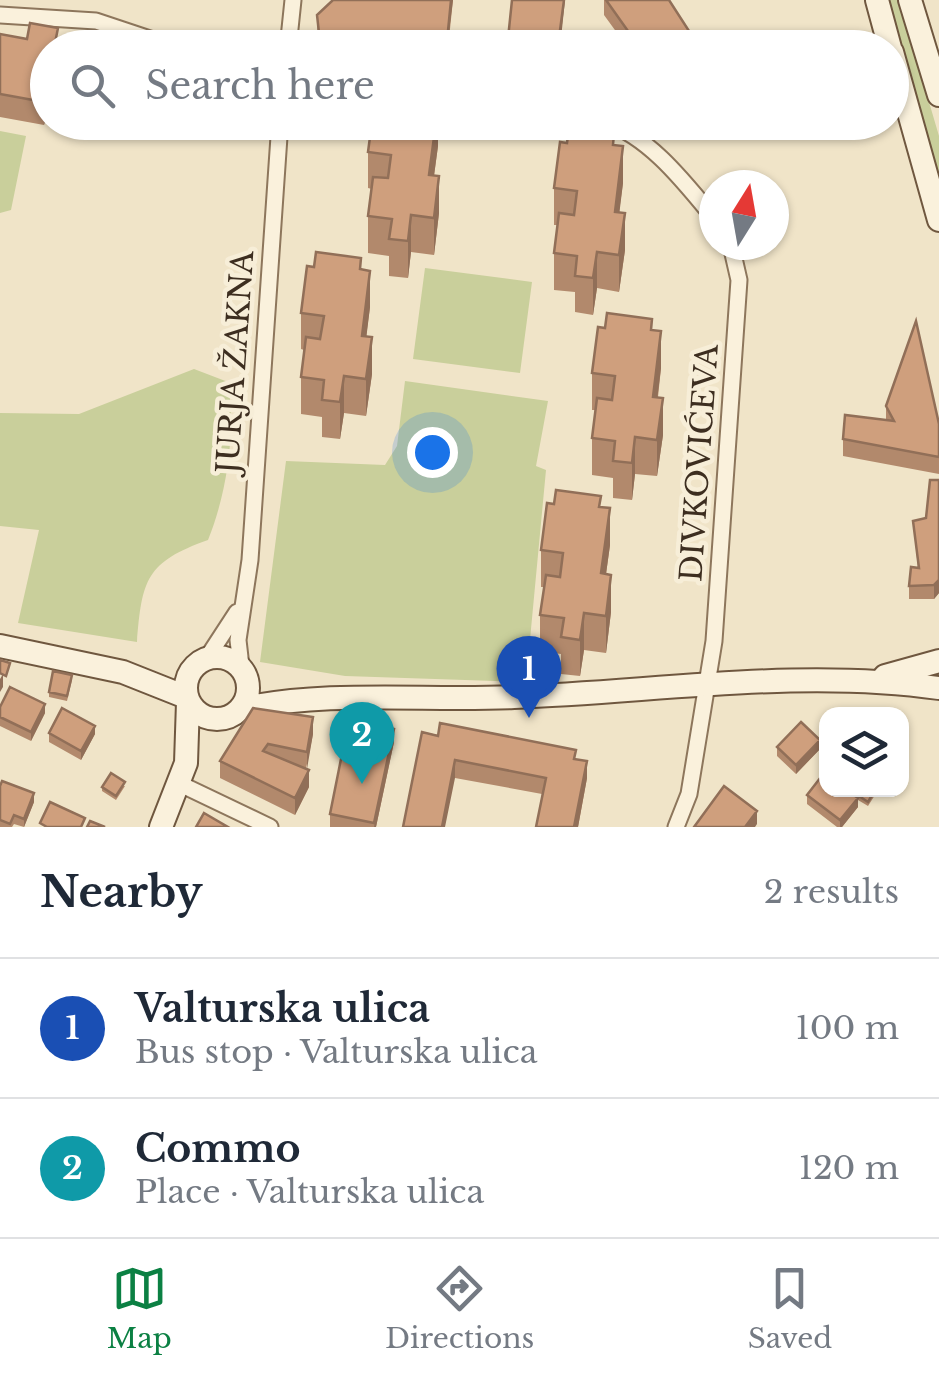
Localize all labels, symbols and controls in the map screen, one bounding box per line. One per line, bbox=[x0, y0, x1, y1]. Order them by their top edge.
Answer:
search box bbox=[30, 30, 909, 140]
icon: search bbox=[65, 58, 120, 113]
text: Search here bbox=[145, 62, 375, 109]
north arrow bbox=[699, 170, 789, 260]
street label: JURJA ŽAKNA bbox=[208, 249, 261, 478]
street label: DIVKOVIĆEVA bbox=[672, 342, 726, 583]
your location bbox=[407, 427, 458, 478]
pin: 1 bbox=[496, 636, 562, 718]
pin: 2 bbox=[330, 702, 394, 784]
map controls bbox=[819, 707, 909, 797]
button: layers bbox=[819, 707, 909, 797]
text: Nearby bbox=[40, 866, 203, 918]
text: 2 results bbox=[764, 872, 899, 912]
text: Valturska ulica bbox=[135, 985, 430, 1032]
text: 1 bbox=[66, 1008, 79, 1048]
text: 100 m bbox=[796, 1008, 899, 1048]
text: Bus stop · Valturska ulica bbox=[135, 1032, 537, 1072]
text: Commo bbox=[135, 1125, 301, 1172]
text: 2 bbox=[62, 1148, 83, 1188]
text: 120 m bbox=[799, 1148, 899, 1188]
text: Place · Valturska ulica bbox=[135, 1172, 484, 1212]
tab: Map bbox=[107, 1261, 172, 1356]
tab: Directions bbox=[385, 1261, 534, 1356]
tab: Saved bbox=[748, 1261, 832, 1356]

